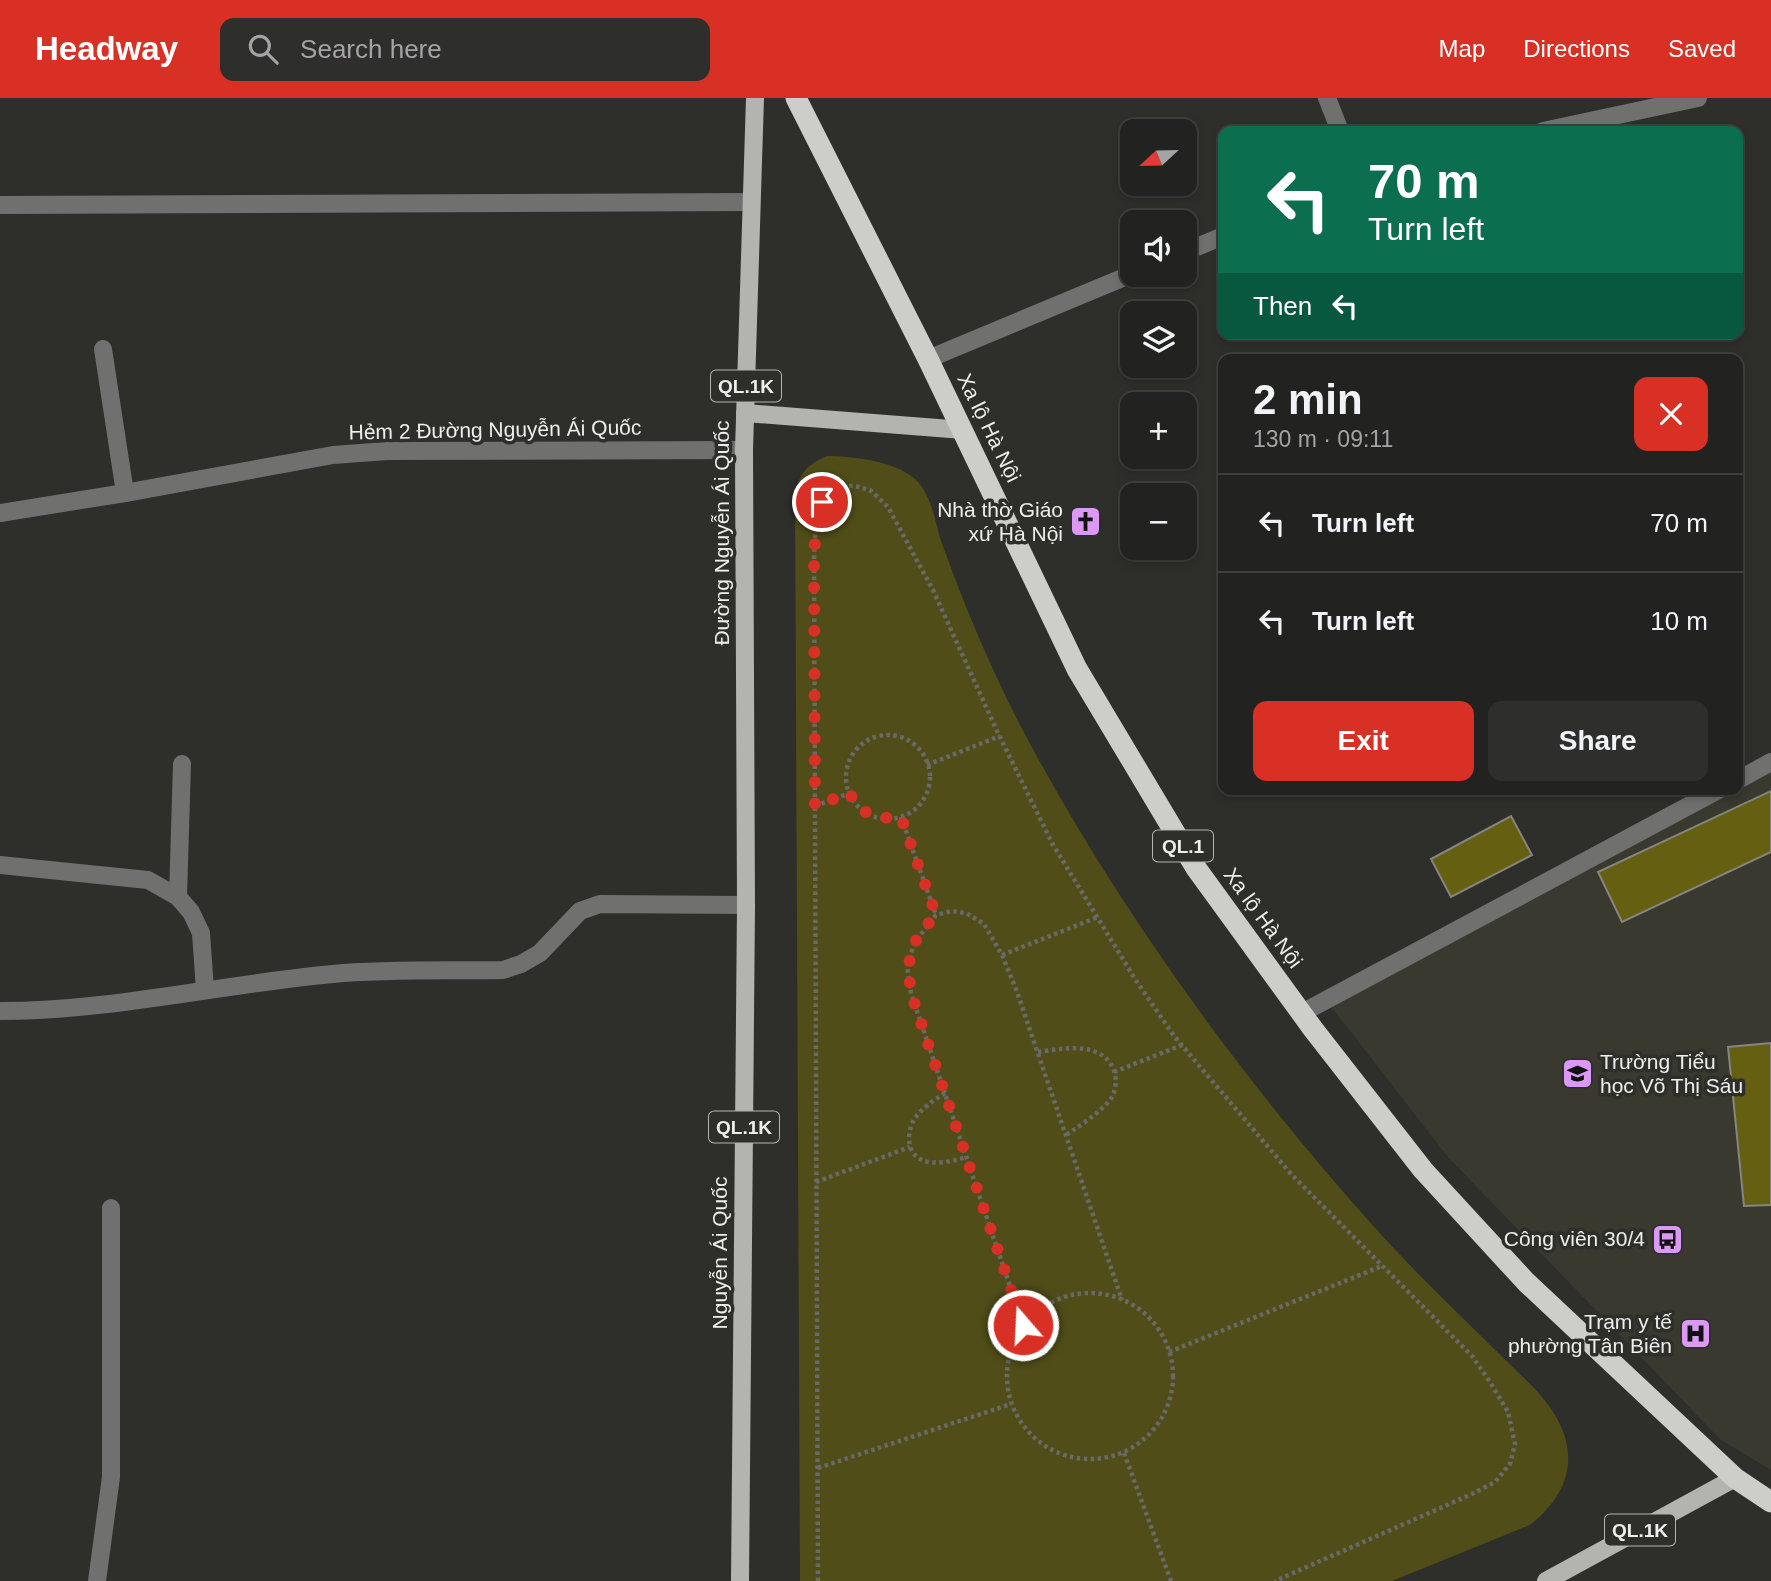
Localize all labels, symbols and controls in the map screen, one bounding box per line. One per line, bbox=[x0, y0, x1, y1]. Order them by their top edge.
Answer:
search box bbox=[220, 18, 710, 81]
text: Headway bbox=[35, 30, 178, 67]
icon: search bbox=[244, 30, 282, 68]
text: Search here bbox=[300, 34, 442, 64]
text: Map bbox=[1439, 35, 1485, 62]
text: Directions bbox=[1523, 35, 1630, 62]
text: Saved bbox=[1668, 35, 1736, 62]
north arrow bbox=[1120, 119, 1197, 196]
map controls bbox=[1120, 119, 1197, 560]
icon: left bbox=[1253, 154, 1344, 245]
text: 70 m bbox=[1368, 154, 1480, 208]
button: sound bbox=[1120, 210, 1197, 287]
text: Turn left bbox=[1368, 211, 1484, 247]
icon: left bbox=[1326, 287, 1364, 325]
text: Then bbox=[1253, 291, 1312, 321]
button: layers bbox=[1120, 301, 1197, 378]
road number: QL.1K bbox=[711, 370, 781, 402]
street label: Xa lộ Hà Nội bbox=[953, 370, 1026, 486]
text: 2 min bbox=[1253, 376, 1363, 423]
button: close bbox=[1634, 377, 1708, 451]
button: + bbox=[1120, 392, 1197, 469]
street label: Hẻm 2 Đường Nguyễn Ái Quốc bbox=[348, 415, 642, 444]
street label: Đường Nguyễn Ái Quốc bbox=[710, 420, 733, 646]
text: 130 m · 09:11 bbox=[1253, 426, 1393, 452]
pin bbox=[792, 472, 852, 532]
icon: arrive bbox=[803, 483, 841, 521]
button: − bbox=[1120, 483, 1197, 560]
place label: Nhà thờ Giáo xứ Hà Nội bbox=[937, 498, 1063, 545]
icon: left bbox=[1253, 504, 1291, 542]
church icon: Nhà thờ Giáo xứ Hà Nội bbox=[1069, 505, 1103, 539]
text: Turn left bbox=[1312, 508, 1414, 538]
text: 70 m bbox=[1650, 508, 1708, 538]
icon: left bbox=[1253, 602, 1291, 640]
text: Turn left bbox=[1312, 606, 1414, 636]
text: 10 m bbox=[1650, 606, 1708, 636]
button: Exit bbox=[1253, 701, 1474, 781]
button: Share bbox=[1488, 701, 1708, 781]
road number: QL.1 bbox=[1153, 831, 1213, 862]
street label: Xa lộ Hà Nội bbox=[1219, 863, 1307, 972]
place label: Trường Tiểu học Võ Thị Sáu bbox=[1600, 1050, 1743, 1097]
school or university icon: Trường Tiểu học Võ Thị Sáu bbox=[1560, 1057, 1594, 1091]
road number: QL.1K bbox=[709, 1112, 779, 1142]
street label: Nguyễn Ái Quốc bbox=[708, 1177, 731, 1329]
bus stop icon: Công viên 30/4 bbox=[1651, 1222, 1685, 1256]
place label: Công viên 30/4 bbox=[1504, 1227, 1645, 1250]
position arrow bbox=[986, 1288, 1060, 1362]
place label: Trạm y tế phường Tân Biên bbox=[1508, 1310, 1672, 1357]
hospital icon: Trạm y tế phường Tân Biên bbox=[1678, 1317, 1712, 1351]
road number: QL.1K bbox=[1605, 1514, 1675, 1546]

